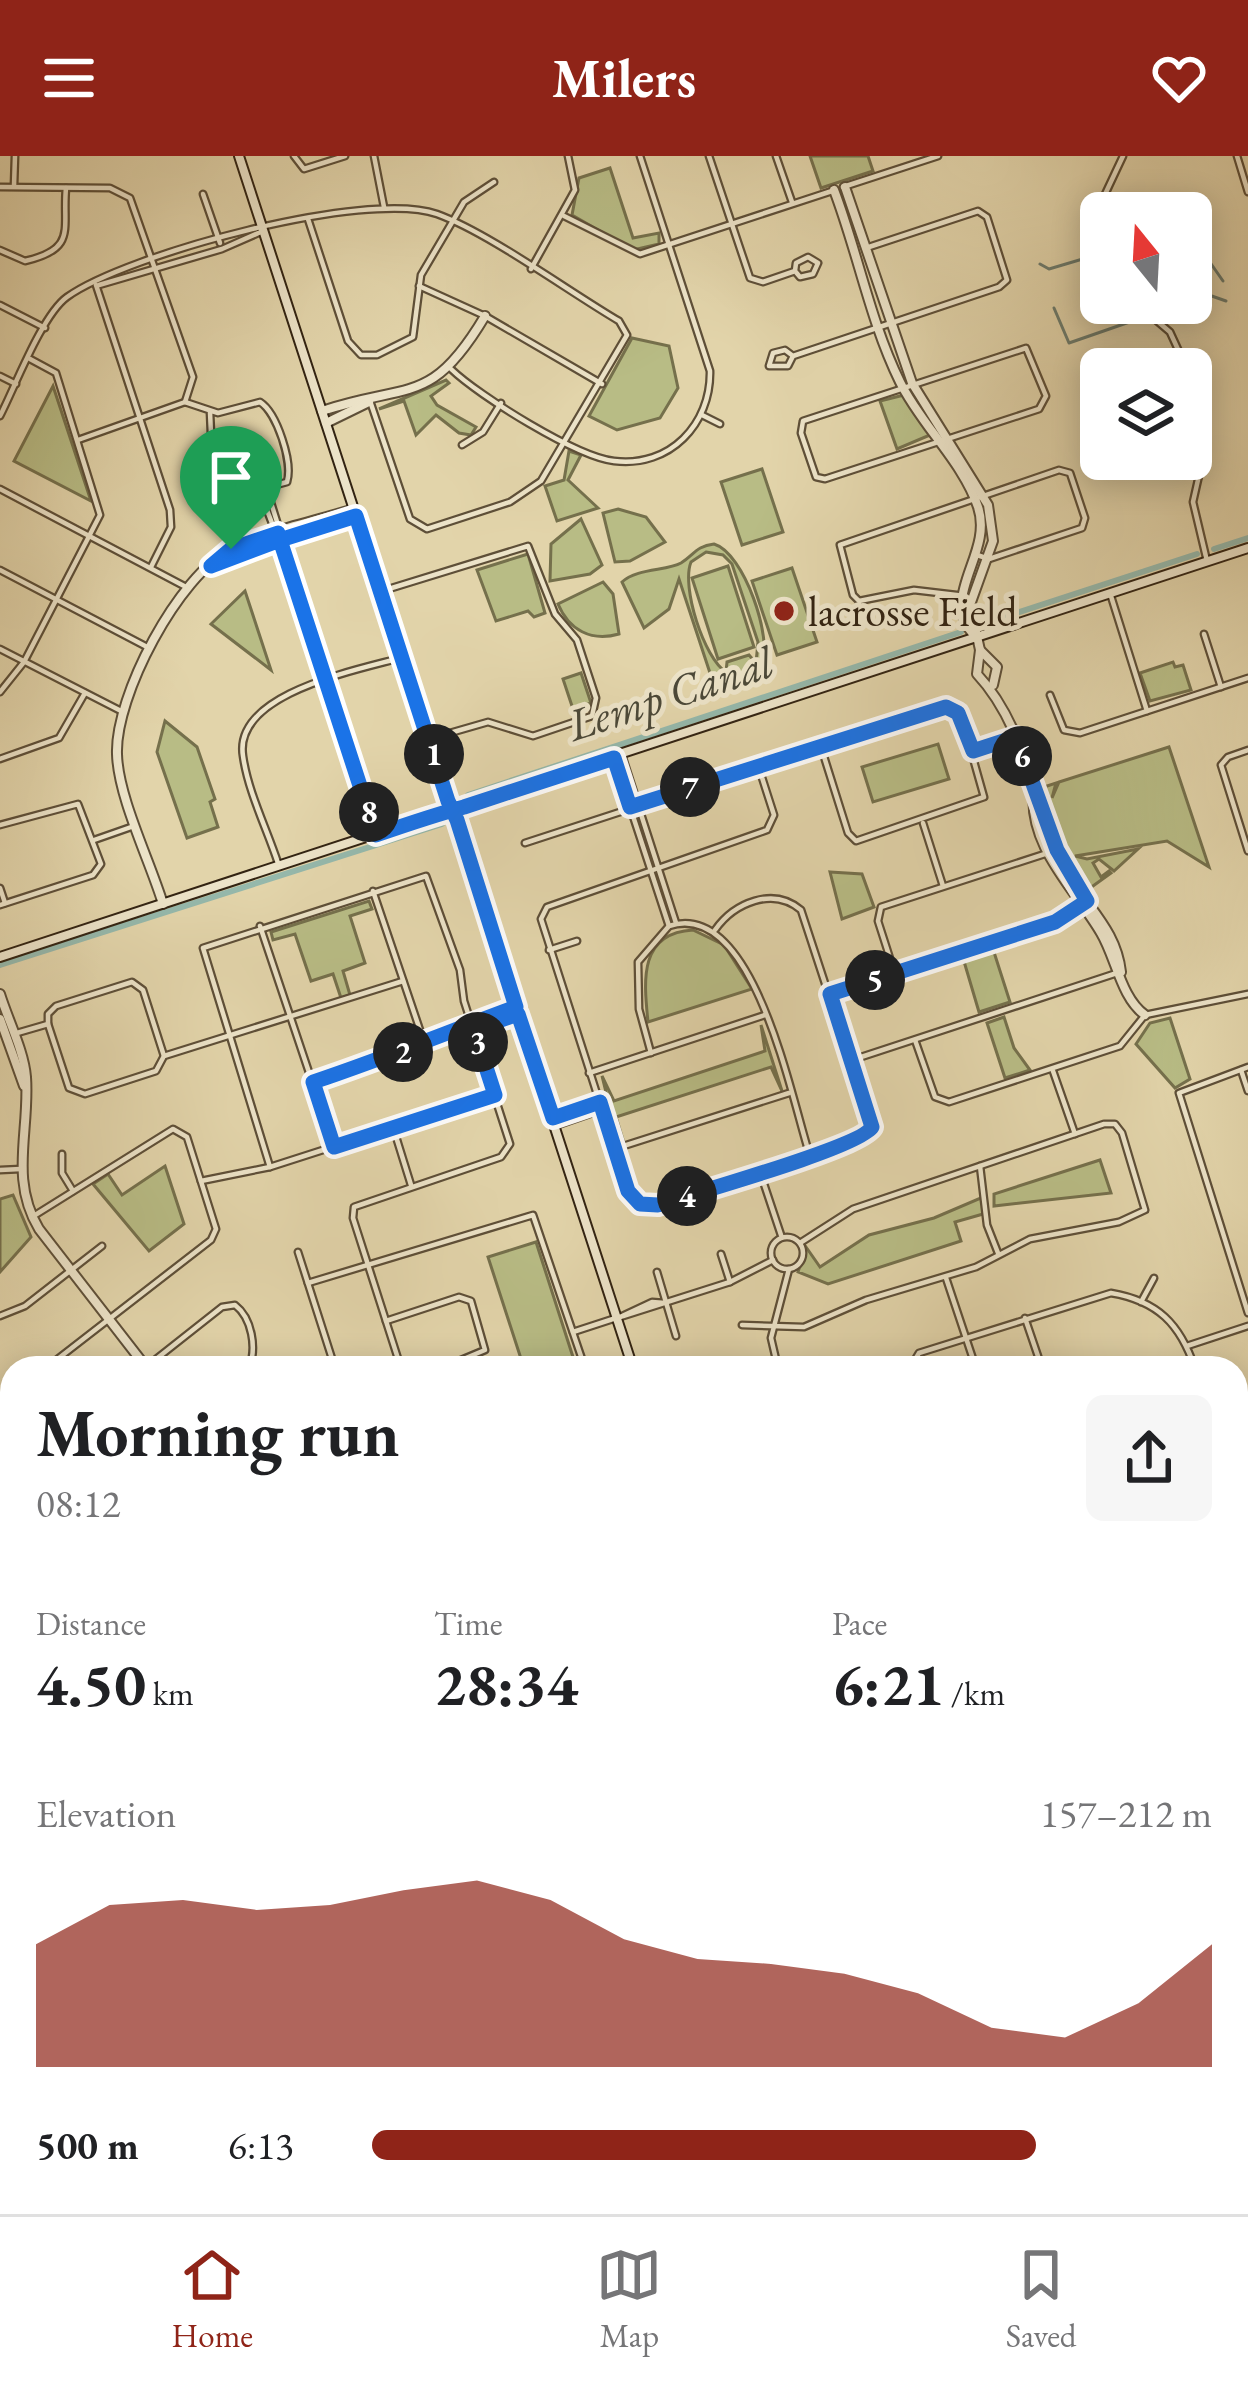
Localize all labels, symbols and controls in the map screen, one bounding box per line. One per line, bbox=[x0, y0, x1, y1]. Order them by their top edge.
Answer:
text: Milers bbox=[552, 43, 696, 113]
icon: menu bbox=[36, 45, 102, 111]
icon: heart bbox=[1146, 45, 1212, 111]
north arrow bbox=[1080, 192, 1212, 324]
map controls bbox=[1080, 192, 1212, 480]
button: layers bbox=[1080, 348, 1212, 480]
pin bbox=[180, 426, 282, 549]
icon: arrive bbox=[198, 444, 264, 510]
place label: lacrosse Field bbox=[808, 584, 1018, 639]
marker: lacrosse Field bbox=[771, 598, 797, 624]
water label: Lemp Canal bbox=[559, 632, 781, 754]
pin: 1 bbox=[404, 724, 464, 784]
pin: 6 bbox=[992, 726, 1052, 786]
text: 1 bbox=[425, 732, 443, 775]
text: 6 bbox=[1013, 734, 1031, 777]
pin: 7 bbox=[660, 757, 720, 817]
text: 7 bbox=[681, 765, 699, 808]
pin: 8 bbox=[339, 782, 399, 842]
text: 8 bbox=[360, 790, 378, 833]
pin: 5 bbox=[845, 950, 905, 1010]
text: 5 bbox=[866, 958, 884, 1001]
pin: 3 bbox=[448, 1012, 508, 1072]
text: 3 bbox=[469, 1020, 487, 1063]
pin: 2 bbox=[373, 1022, 433, 1082]
text: 2 bbox=[394, 1030, 412, 1073]
pin: 4 bbox=[657, 1166, 717, 1226]
text: 4 bbox=[678, 1174, 696, 1217]
text: Morning run bbox=[36, 1390, 400, 1476]
button: share bbox=[1086, 1395, 1212, 1521]
text: 08:12 bbox=[36, 1478, 121, 1529]
text: Distance bbox=[36, 1602, 146, 1645]
text: Time bbox=[434, 1602, 503, 1645]
text: Pace bbox=[832, 1602, 887, 1645]
text: 4.50 bbox=[36, 1645, 146, 1723]
text: 28:34 bbox=[434, 1645, 578, 1723]
text: 6:21 bbox=[832, 1645, 944, 1723]
text: km bbox=[146, 1672, 194, 1715]
text: /km bbox=[944, 1672, 1005, 1715]
text: Elevation bbox=[36, 1788, 176, 1839]
text: 157–212 m bbox=[1040, 1788, 1212, 1839]
text: 500 m bbox=[36, 2120, 139, 2171]
text: 6:13 bbox=[228, 2120, 294, 2171]
tab: Home bbox=[172, 2242, 253, 2357]
tab: Map bbox=[596, 2242, 662, 2357]
tab: Saved bbox=[1006, 2242, 1076, 2357]

